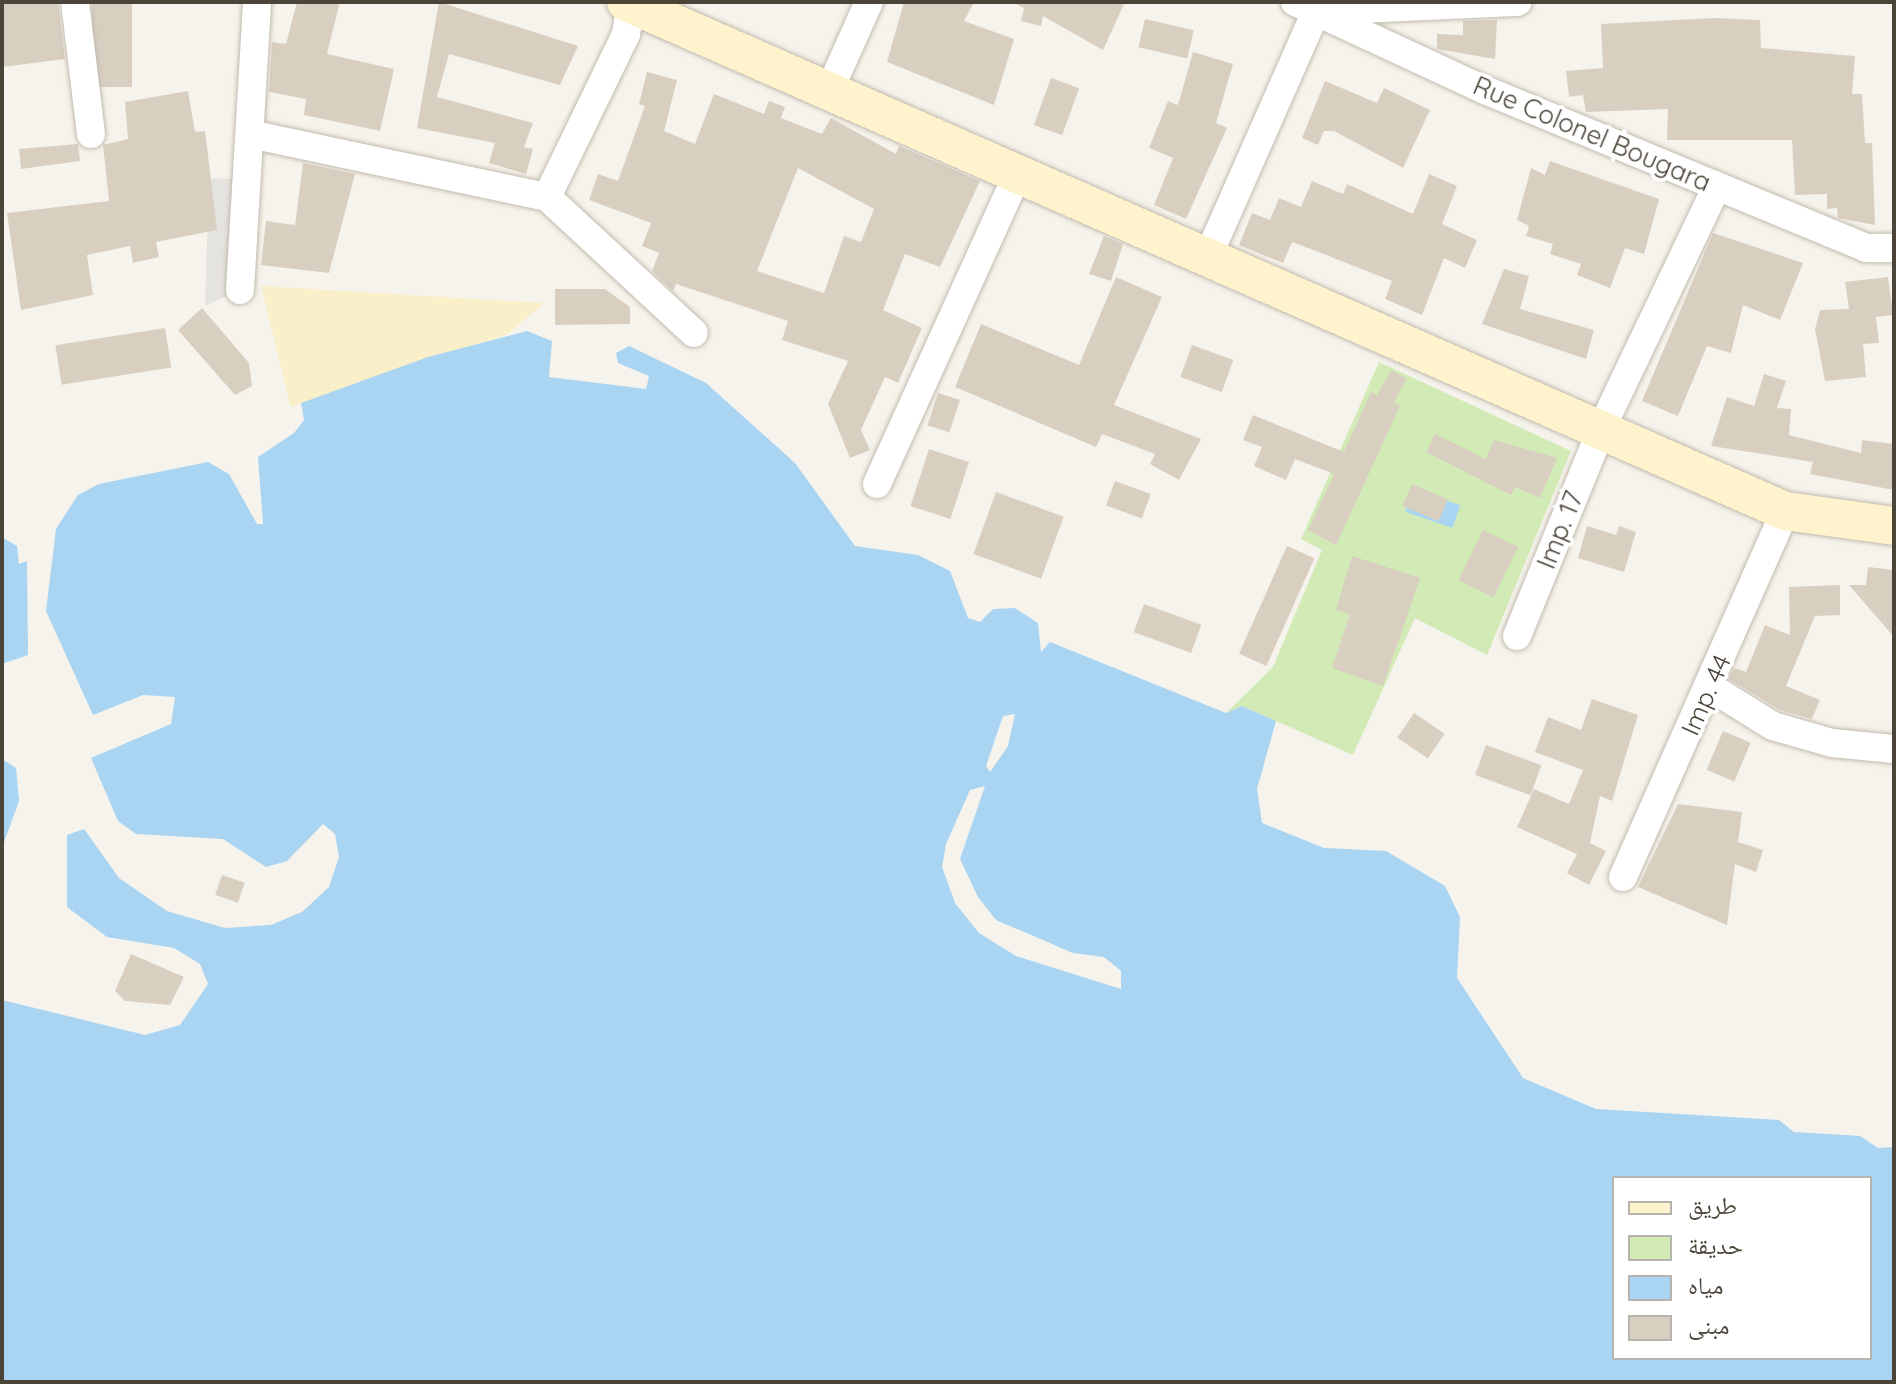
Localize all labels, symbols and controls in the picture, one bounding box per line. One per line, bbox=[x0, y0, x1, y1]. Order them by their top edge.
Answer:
street label: Rue Colonel Bougara bbox=[1469, 70, 1715, 198]
street label: Imp. 17 bbox=[1530, 487, 1590, 573]
street label: Imp. 44 bbox=[1674, 650, 1738, 740]
legend bbox=[1612, 1176, 1872, 1360]
text: طريق bbox=[1688, 1190, 1737, 1220]
text: حديقة bbox=[1688, 1230, 1743, 1260]
text: مياه bbox=[1688, 1270, 1723, 1300]
text: مبنى bbox=[1688, 1310, 1729, 1340]

